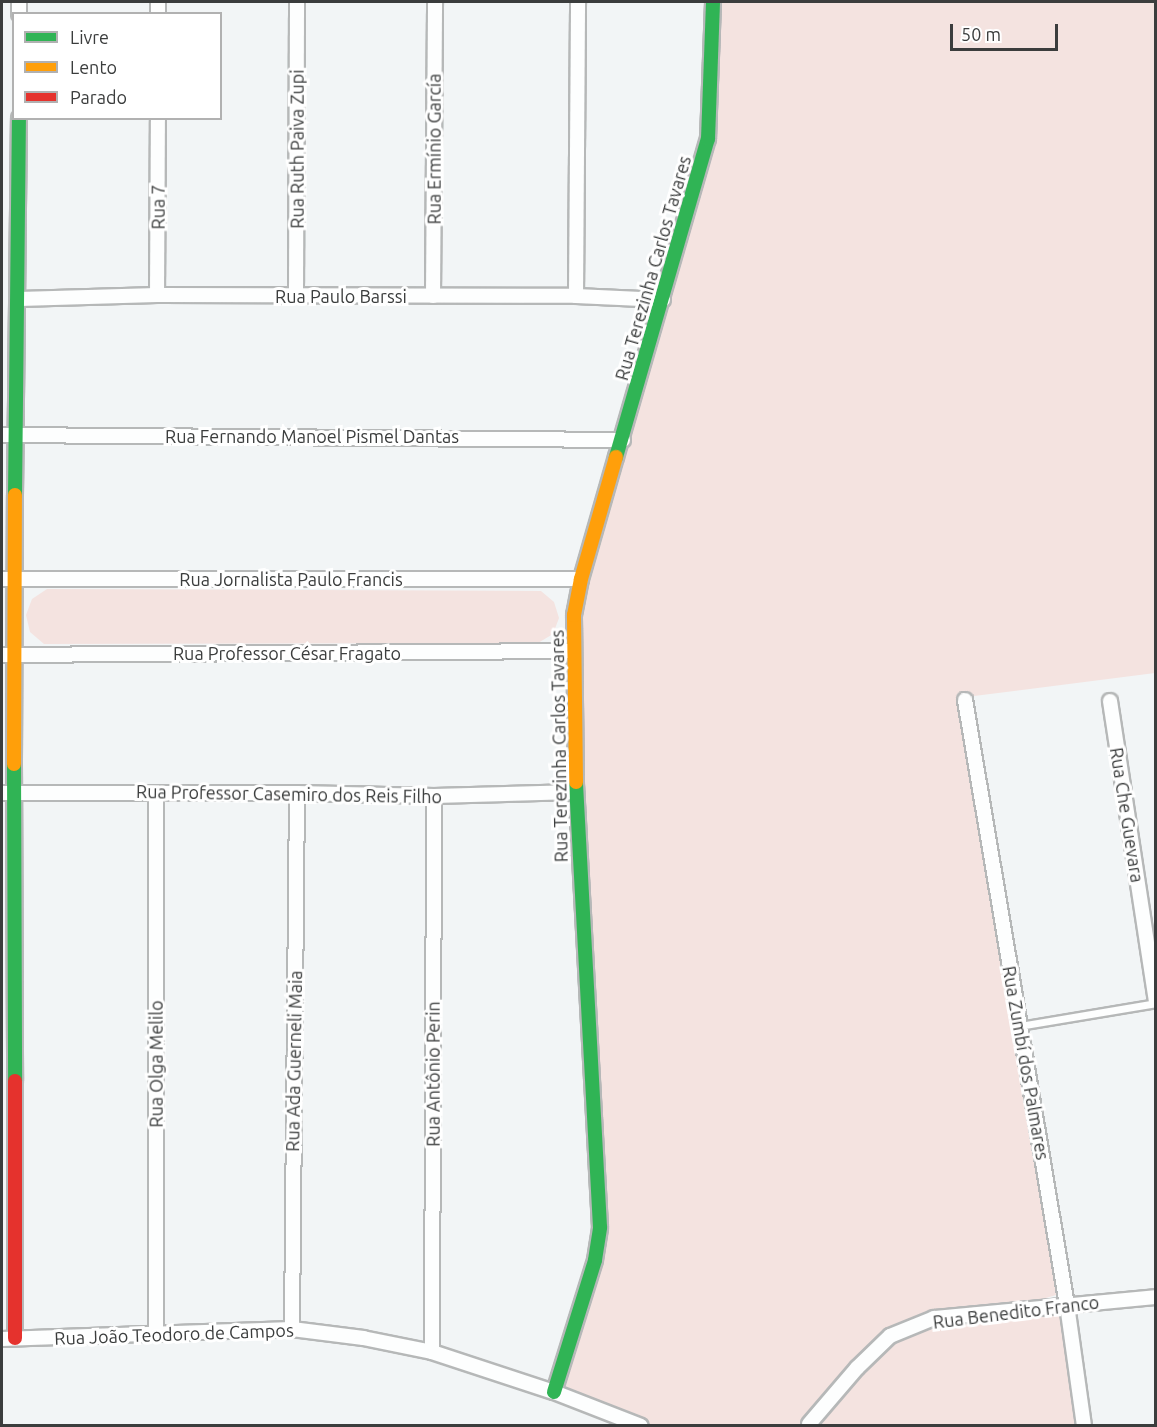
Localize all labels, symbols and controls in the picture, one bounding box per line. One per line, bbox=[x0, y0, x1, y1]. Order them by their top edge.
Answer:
legend bbox=[12, 12, 222, 120]
scale bar bbox=[953, 12, 1061, 50]
text: 50 m bbox=[961, 24, 1001, 44]
text: Livre bbox=[70, 27, 109, 47]
text: Lento bbox=[70, 57, 117, 77]
street label: Rua Ruth Paiva Zupi bbox=[286, 69, 308, 229]
street label: Rua Ermínio García bbox=[423, 74, 445, 224]
text: Parado bbox=[70, 87, 127, 107]
street label: Rua Terezinha Carlos Tavares bbox=[611, 153, 695, 383]
street label: Rua 7 bbox=[147, 184, 169, 230]
street label: Rua Paulo Barssi bbox=[275, 285, 407, 307]
street label: Rua Fernando Manoel Pismel Dantas bbox=[165, 425, 459, 447]
street label: Rua Jornalista Paulo Francis bbox=[179, 568, 403, 590]
street label: Rua Terezinha Carlos Tavares bbox=[546, 629, 572, 863]
street label: Rua Professor César Fragato bbox=[173, 642, 401, 664]
street label: Rua Che Guevara bbox=[1106, 746, 1148, 884]
street label: Rua Professor Casemiro dos Reis Filho bbox=[136, 781, 442, 807]
street label: Rua Zumbí dos Palmares bbox=[998, 964, 1054, 1162]
street label: Rua Ada Guerneli Maia bbox=[282, 970, 306, 1152]
street label: Rua Olga Melilo bbox=[145, 1000, 167, 1128]
street label: Rua Antônio Perin bbox=[422, 1001, 444, 1147]
street label: Rua Benedito Franco bbox=[932, 1291, 1100, 1333]
street label: Rua João Teodoro de Campos bbox=[54, 1319, 294, 1349]

